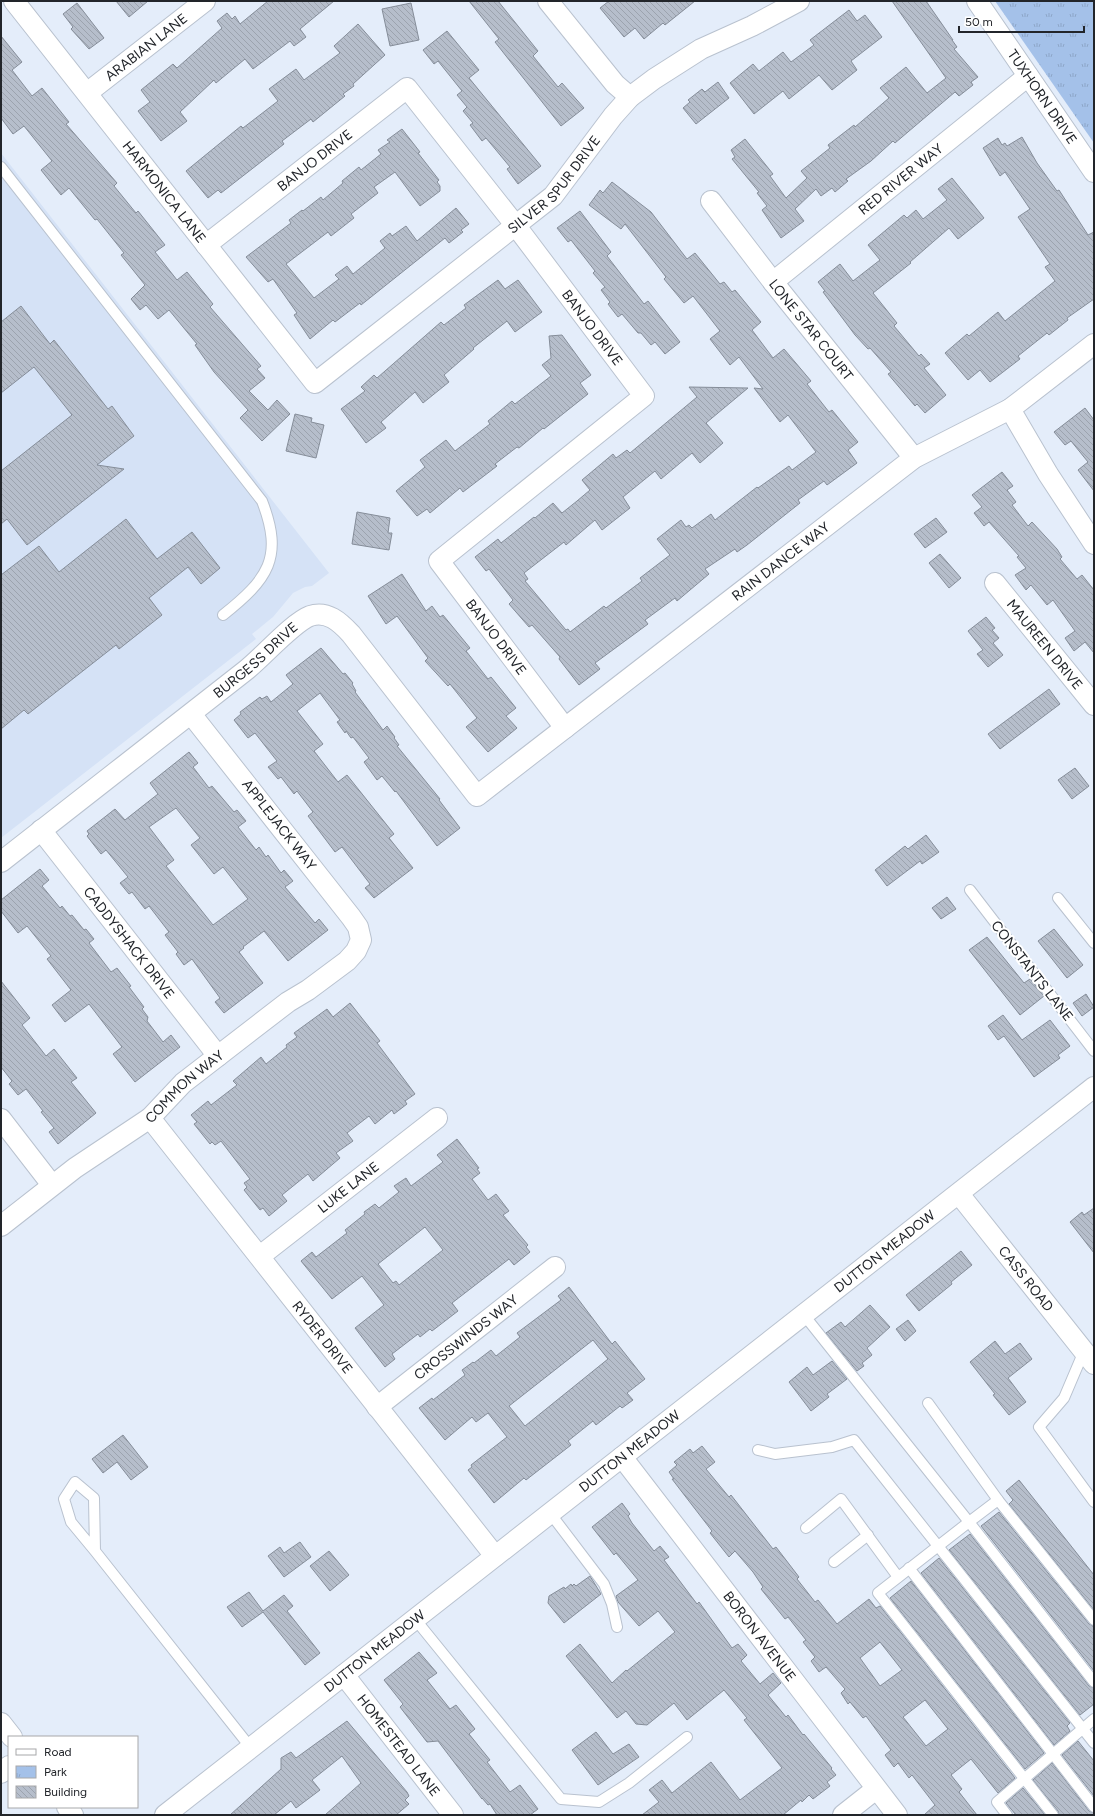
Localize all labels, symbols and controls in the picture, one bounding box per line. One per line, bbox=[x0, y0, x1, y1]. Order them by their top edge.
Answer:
scale bar bbox=[959, 8, 1084, 34]
street label: ARABIAN LANE bbox=[102, 9, 191, 84]
text: 50 m bbox=[965, 15, 993, 29]
street label: TUXHORN DRIVE bbox=[1004, 46, 1081, 147]
street label: BANJO DRIVE bbox=[274, 125, 356, 195]
street label: SILVER SPUR DRIVE bbox=[504, 132, 604, 237]
street label: HARMONICA LANE bbox=[119, 137, 210, 246]
street label: RED RIVER WAY bbox=[855, 139, 947, 218]
street label: LONE STAR COURT bbox=[765, 276, 857, 384]
street label: BANJO DRIVE bbox=[558, 286, 627, 369]
street label: RAIN DANCE WAY bbox=[728, 518, 833, 604]
street label: BANJO DRIVE bbox=[462, 596, 530, 678]
street label: MAUREEN DRIVE bbox=[1003, 596, 1086, 693]
street label: BURGESS DRIVE bbox=[210, 618, 301, 701]
street label: APPLEJACK WAY bbox=[238, 776, 320, 874]
street label: CADDYSHACK DRIVE bbox=[80, 883, 178, 1002]
street label: CONSTANTS LANE bbox=[987, 917, 1077, 1025]
street label: COMMON WAY bbox=[141, 1046, 227, 1126]
street label: LUKE LANE bbox=[314, 1158, 382, 1216]
street label: DUTTON MEADOW bbox=[831, 1206, 939, 1296]
street label: CASS ROAD bbox=[995, 1242, 1057, 1315]
street label: CROSSWINDS WAY bbox=[410, 1291, 522, 1383]
street label: RYDER DRIVE bbox=[289, 1298, 356, 1377]
street label: DUTTON MEADOW bbox=[576, 1406, 684, 1496]
street label: BORON AVENUE bbox=[720, 1588, 800, 1685]
street label: DUTTON MEADOW bbox=[321, 1606, 429, 1696]
street label: HOMESTEAD LANE bbox=[354, 1691, 444, 1800]
legend bbox=[8, 1736, 138, 1808]
text: Road bbox=[44, 1745, 72, 1759]
text: Park bbox=[44, 1765, 67, 1779]
text: Building bbox=[44, 1785, 87, 1799]

